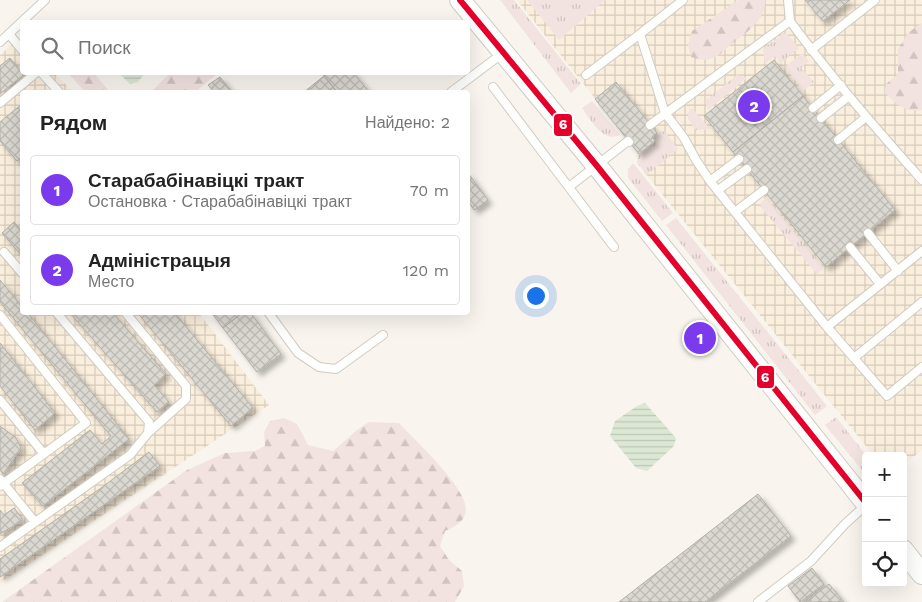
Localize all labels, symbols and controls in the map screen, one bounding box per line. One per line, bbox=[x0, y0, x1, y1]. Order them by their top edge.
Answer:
search box bbox=[20, 20, 470, 75]
icon: search bbox=[38, 34, 66, 62]
text: Поиск bbox=[78, 36, 131, 59]
pin: 2 bbox=[738, 87, 770, 125]
text: Рядом bbox=[40, 110, 107, 135]
text: Найдено: 2 bbox=[365, 113, 450, 132]
line badge: 6 bbox=[553, 113, 573, 137]
text: 6 bbox=[559, 116, 568, 132]
text: Старабабінавіцкі тракт bbox=[88, 169, 304, 192]
text: 1 bbox=[54, 181, 60, 200]
text: 70 m bbox=[410, 181, 449, 200]
text: Остановка · Старабабінавіцкі тракт bbox=[88, 192, 352, 211]
text: Адміністрацыя bbox=[88, 249, 231, 272]
text: 2 bbox=[52, 261, 62, 280]
text: 120 m bbox=[403, 261, 449, 280]
text: Место bbox=[88, 272, 134, 291]
your location bbox=[523, 283, 549, 309]
pin: 1 bbox=[684, 319, 716, 357]
line badge: 6 bbox=[756, 365, 775, 389]
text: 6 bbox=[761, 369, 770, 385]
map controls bbox=[862, 452, 907, 587]
button: + bbox=[862, 452, 907, 497]
button: − bbox=[862, 497, 907, 542]
button: locate bbox=[862, 542, 907, 587]

